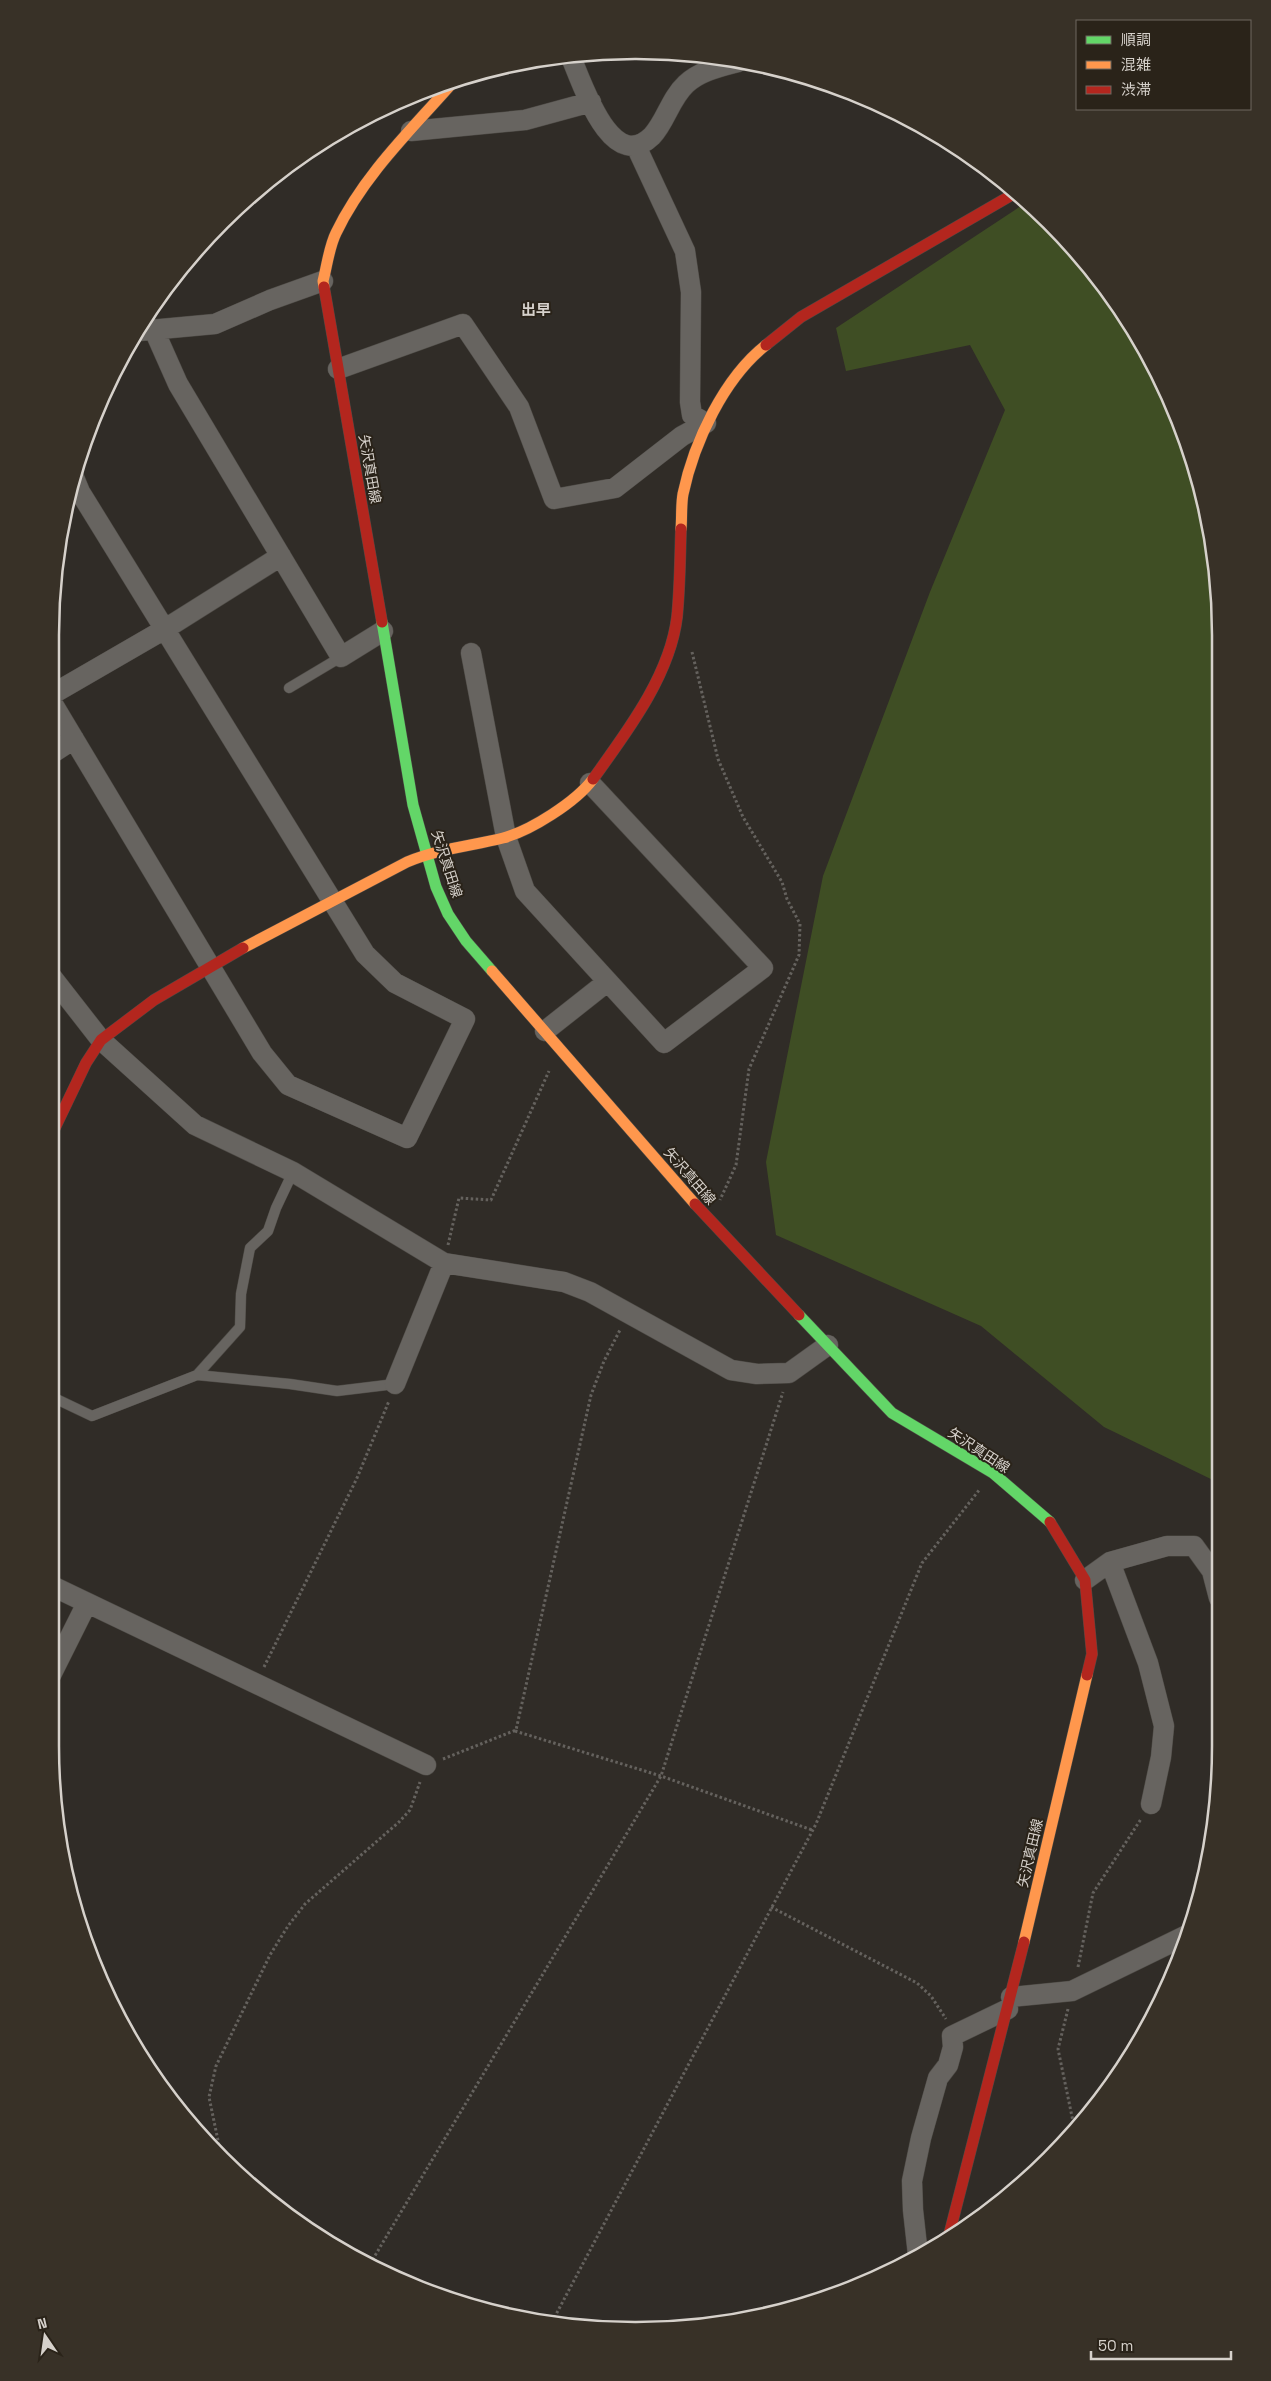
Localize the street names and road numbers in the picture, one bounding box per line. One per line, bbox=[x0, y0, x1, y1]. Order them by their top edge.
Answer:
street label: 矢沢真田線 bbox=[355, 433, 385, 505]
street label: 矢沢真田線 bbox=[428, 828, 466, 900]
street label: 矢沢真田線 bbox=[660, 1144, 720, 1208]
street label: 矢沢真田線 bbox=[945, 1423, 1013, 1477]
street label: 矢沢真田線 bbox=[1013, 1817, 1047, 1889]

